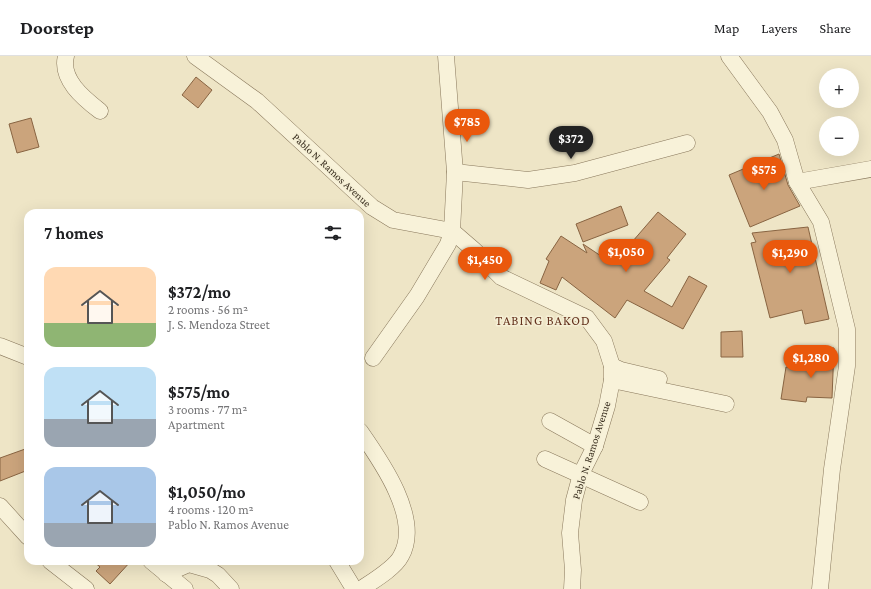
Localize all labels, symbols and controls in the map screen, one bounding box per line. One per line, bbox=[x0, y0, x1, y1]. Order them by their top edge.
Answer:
text: Doorstep bbox=[20, 17, 94, 38]
text: Map bbox=[714, 20, 739, 36]
text: Layers bbox=[761, 20, 798, 36]
text: Share bbox=[820, 20, 851, 36]
map controls bbox=[819, 68, 859, 156]
button: + bbox=[819, 68, 859, 108]
pin: $785 bbox=[443, 109, 491, 143]
text: $785 bbox=[454, 114, 480, 129]
button: − bbox=[819, 116, 859, 156]
pin: $372 bbox=[547, 126, 595, 160]
street label: Pablo N. Ramos Avenue bbox=[290, 131, 374, 209]
text: $372 bbox=[558, 131, 584, 146]
pin: $575 bbox=[740, 157, 788, 191]
text: $575 bbox=[751, 162, 777, 177]
icon: filters bbox=[322, 222, 344, 244]
text: 7 homes bbox=[44, 224, 103, 243]
pin: $1,050 bbox=[593, 239, 659, 273]
pin: $1,290 bbox=[757, 240, 823, 274]
text: $1,050 bbox=[607, 244, 645, 259]
text: $1,290 bbox=[772, 245, 808, 260]
pin: $1,450 bbox=[452, 247, 518, 281]
text: $1,450 bbox=[467, 252, 503, 267]
icon: home bbox=[76, 283, 124, 331]
text: $372/mo bbox=[168, 283, 231, 302]
text: 2 rooms · 56 m² bbox=[168, 302, 248, 317]
district label: TABING BAKOD bbox=[495, 313, 591, 328]
text: J. S. Mendoza Street bbox=[168, 317, 270, 332]
pin: $1,280 bbox=[778, 345, 844, 379]
text: $1,280 bbox=[792, 350, 830, 365]
icon: home bbox=[76, 383, 124, 431]
text: $575/mo bbox=[168, 383, 230, 402]
street label: Pablo N. Ramos Avenue bbox=[569, 399, 613, 501]
text: 3 rooms · 77 m² bbox=[168, 402, 247, 417]
text: Apartment bbox=[168, 417, 225, 432]
icon: home bbox=[76, 483, 124, 531]
text: $1,050/mo bbox=[168, 483, 246, 502]
text: 4 rooms · 120 m² bbox=[168, 502, 254, 517]
text: Pablo N. Ramos Avenue bbox=[168, 517, 289, 532]

